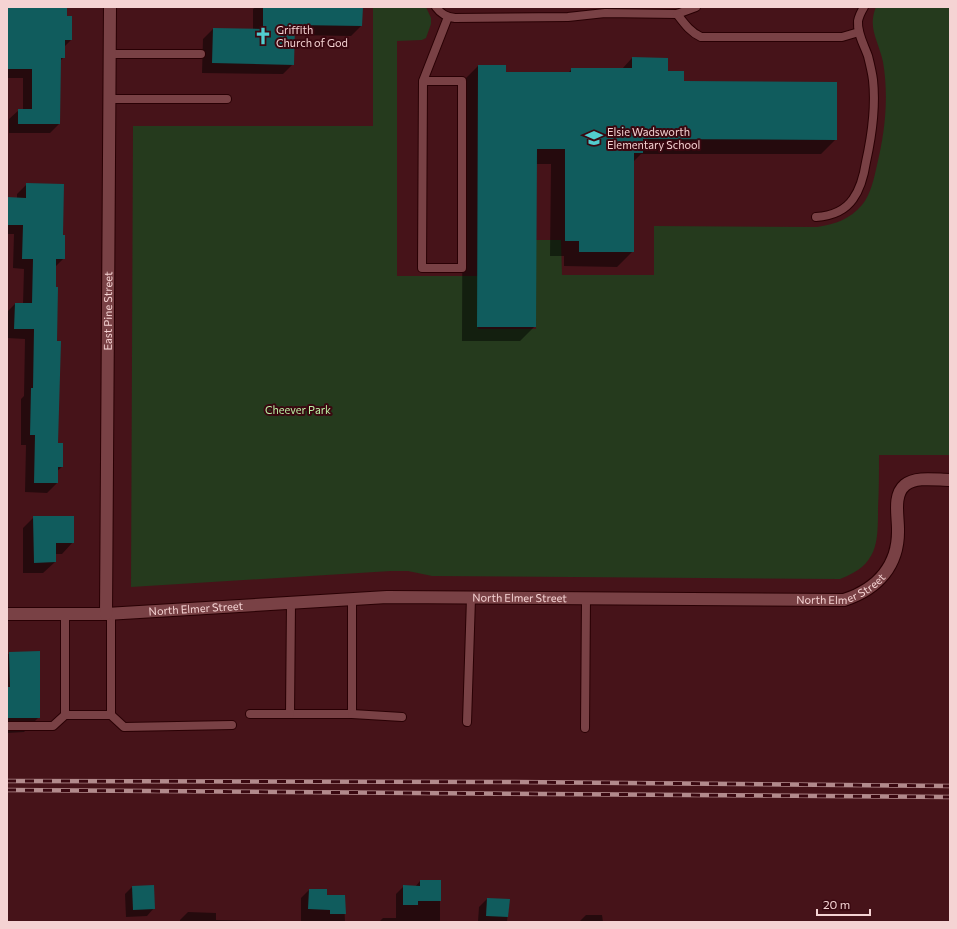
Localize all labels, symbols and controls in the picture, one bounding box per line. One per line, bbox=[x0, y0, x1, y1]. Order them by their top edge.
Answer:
place label: Griffith Church of God bbox=[276, 23, 348, 49]
church icon: Griffith Church of God bbox=[253, 26, 273, 46]
place label: Elsie Wadsworth Elementary School bbox=[607, 125, 700, 151]
school or university icon: Elsie Wadsworth Elementary School bbox=[584, 128, 604, 148]
street label: East Pine Street bbox=[101, 271, 114, 351]
park label: Cheever Park bbox=[265, 403, 331, 416]
street label: North Elmer Street bbox=[796, 570, 888, 606]
street label: North Elmer Street bbox=[472, 591, 567, 604]
street label: North Elmer Street bbox=[148, 599, 244, 617]
scale bar bbox=[817, 891, 870, 917]
text: 20 m bbox=[823, 897, 850, 911]

